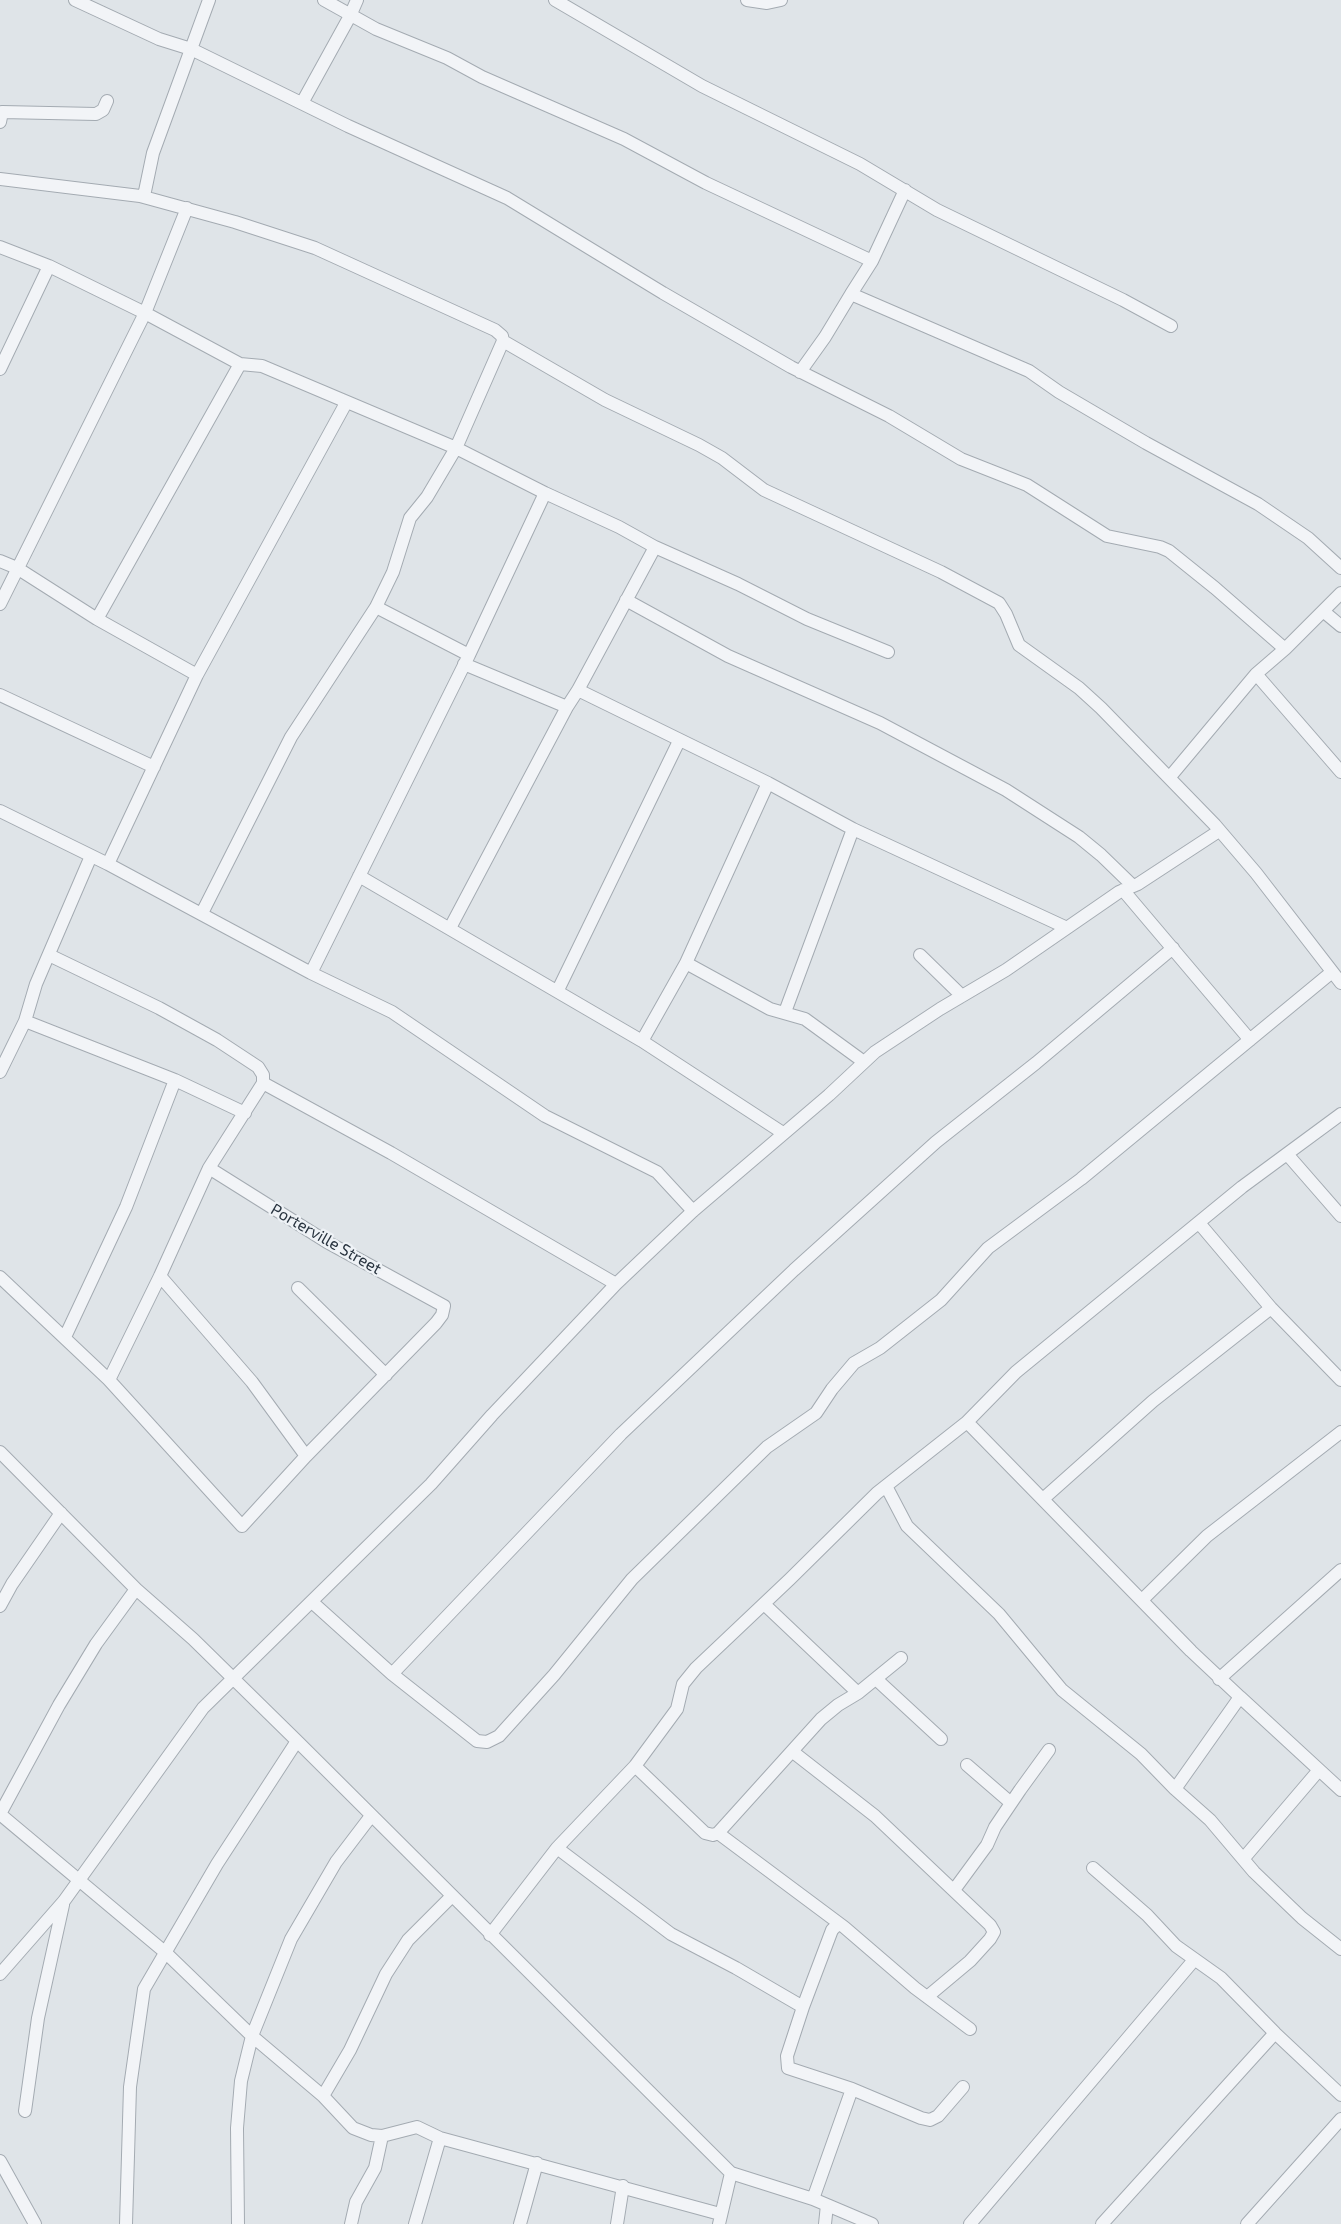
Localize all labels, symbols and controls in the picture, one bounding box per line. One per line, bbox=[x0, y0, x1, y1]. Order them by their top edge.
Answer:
street label: Porterville Street bbox=[267, 1200, 385, 1278]

